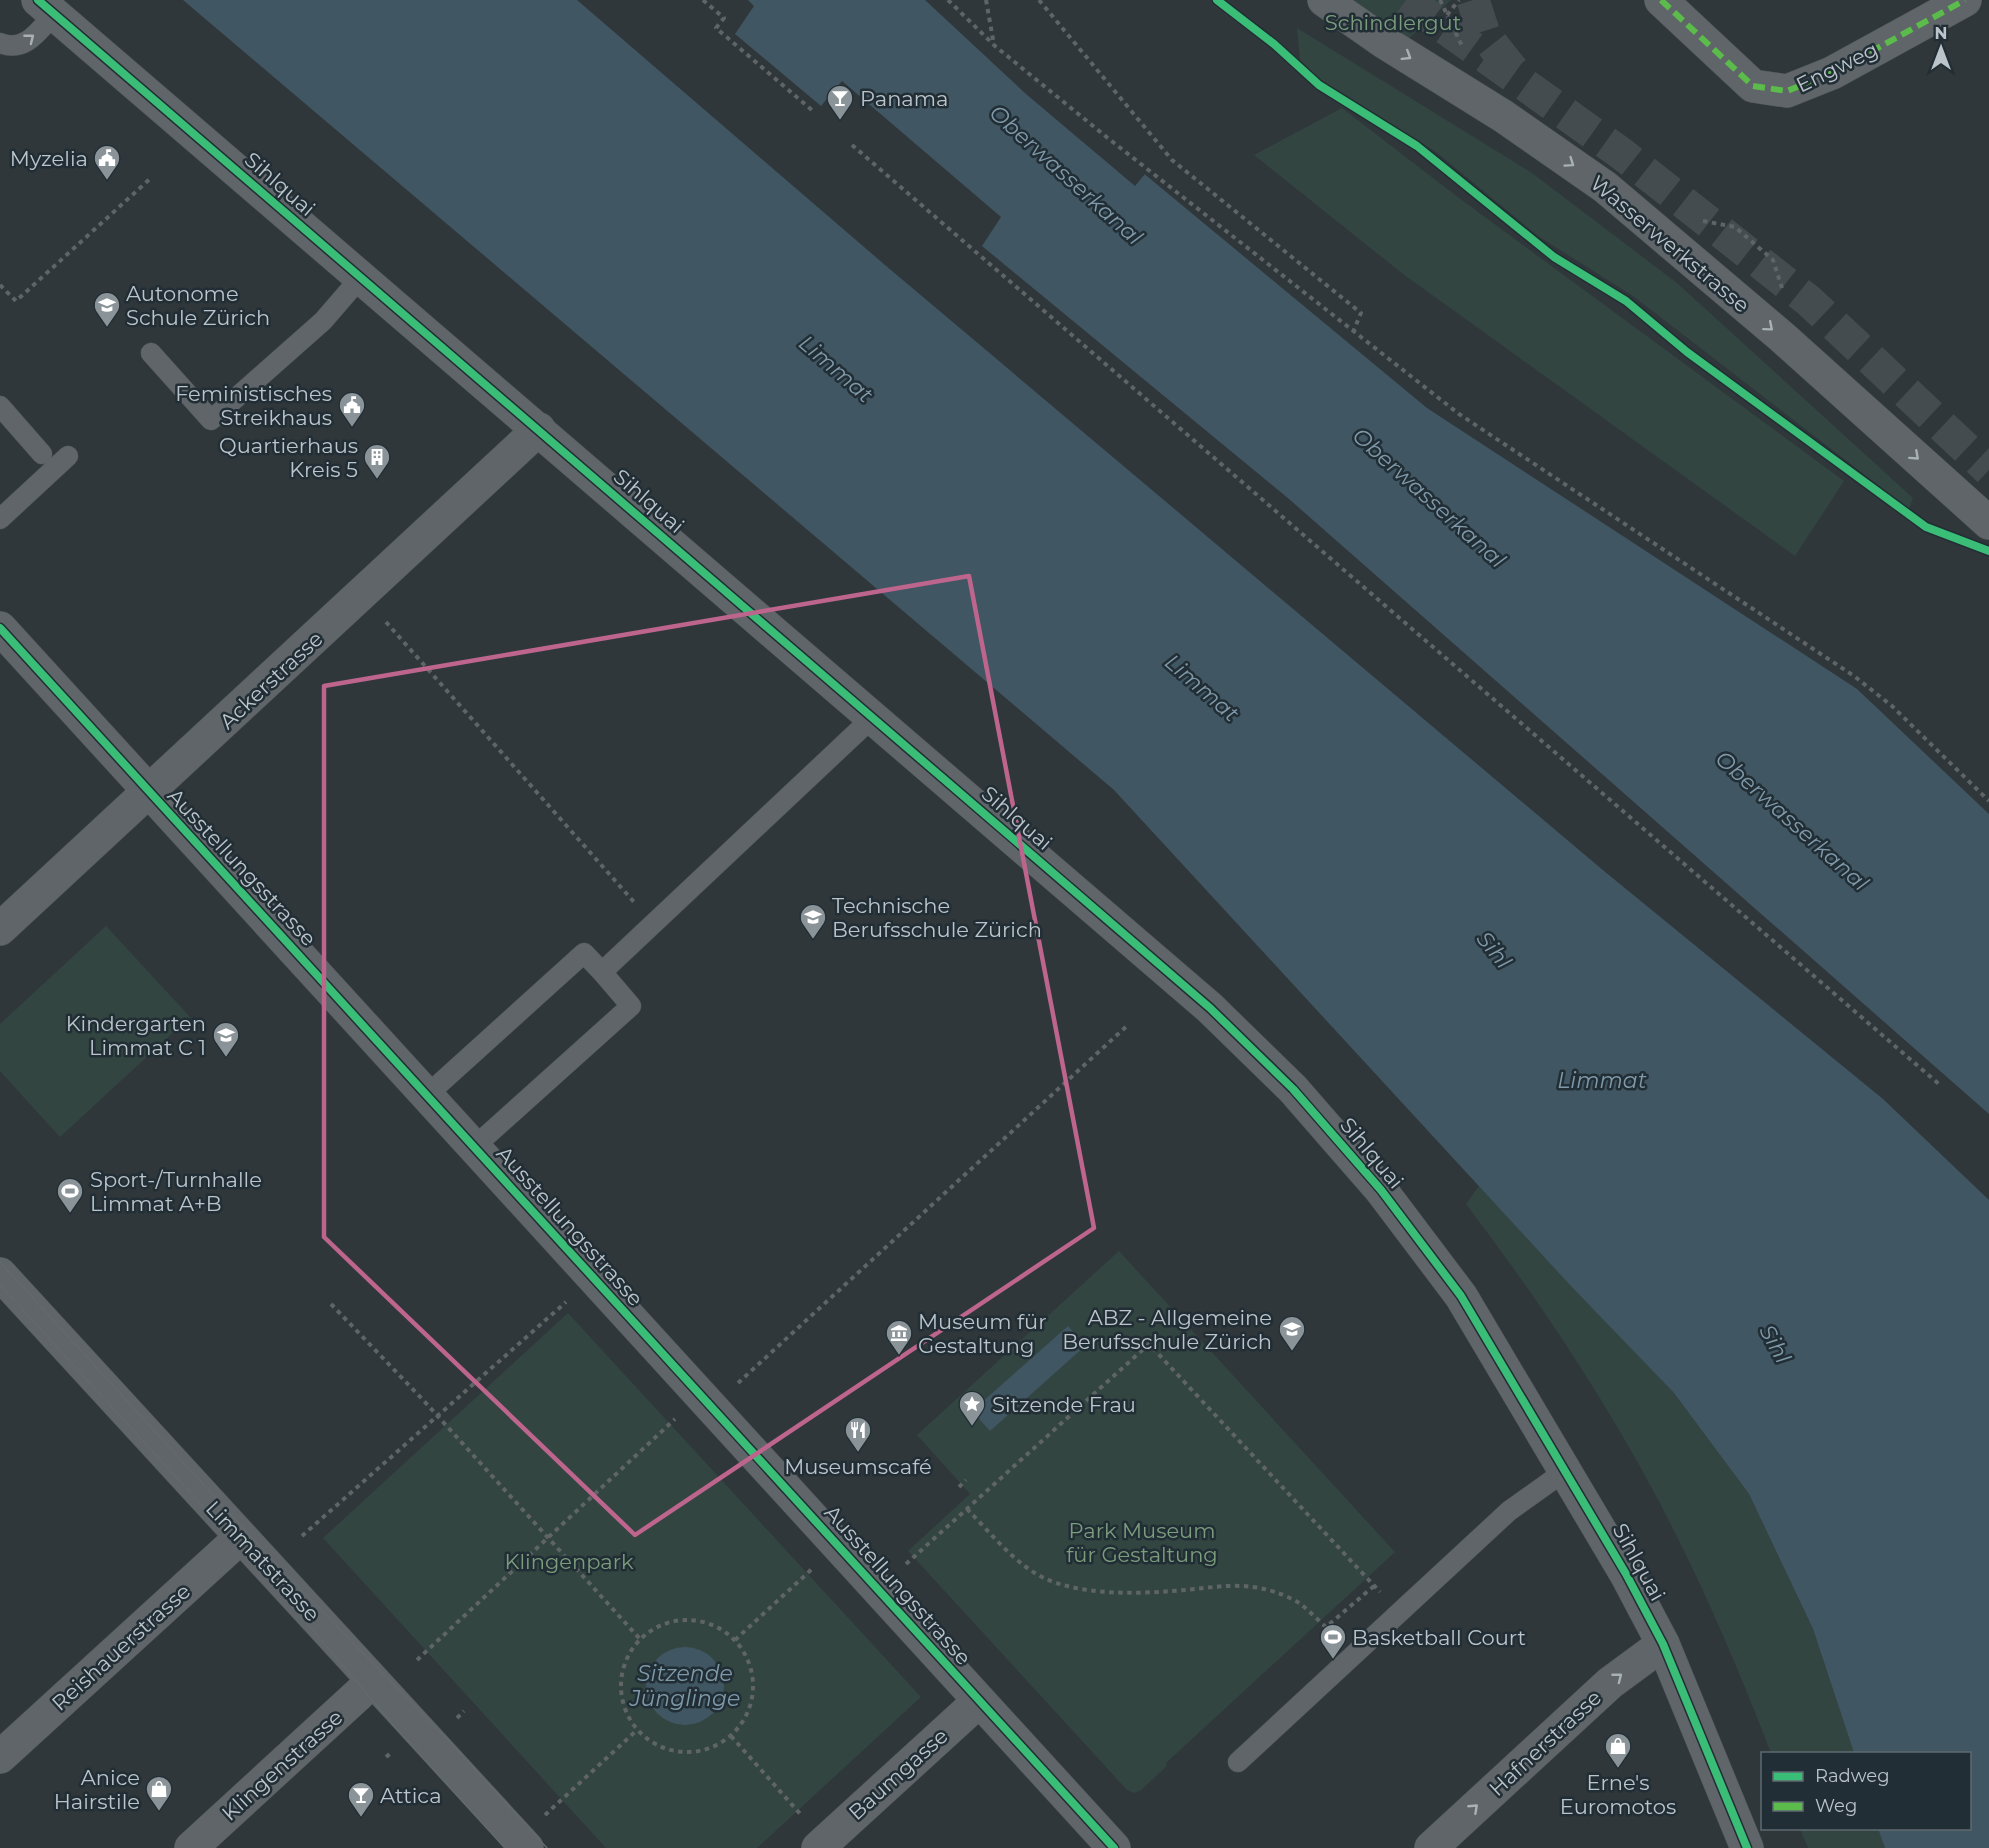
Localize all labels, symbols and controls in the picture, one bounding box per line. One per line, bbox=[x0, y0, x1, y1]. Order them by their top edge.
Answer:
park label: Schindlergut bbox=[1325, 10, 1461, 35]
north arrow bbox=[1911, 18, 1971, 78]
text: N bbox=[1935, 24, 1947, 43]
one-way arrow bbox=[23, 34, 34, 45]
street label: Engweg bbox=[1792, 37, 1882, 97]
one-way arrow bbox=[1401, 49, 1411, 61]
bar icon: Panama bbox=[825, 83, 855, 121]
place label: Panama bbox=[860, 86, 948, 111]
water label: Oberwasserkanal bbox=[984, 99, 1148, 251]
public building icon: Myzelia bbox=[92, 143, 122, 181]
place label: Myzelia bbox=[10, 146, 88, 171]
street label: Sihlquai bbox=[240, 147, 320, 221]
one-way arrow bbox=[1564, 156, 1575, 167]
street label: Wasserwerkstrasse bbox=[1585, 170, 1755, 318]
place label: Autonome Schule Zürich bbox=[126, 281, 270, 330]
school or university icon: Autonome Schule Zürich bbox=[92, 290, 122, 328]
one-way arrow bbox=[1762, 319, 1773, 330]
water label: Limmat bbox=[793, 329, 879, 409]
place label: Feministisches Streikhaus bbox=[175, 381, 332, 430]
public building icon: Feministisches Streikhaus bbox=[337, 390, 367, 428]
water label: Oberwasserkanal bbox=[1347, 422, 1511, 574]
place label: Quartierhaus Kreis 5 bbox=[219, 433, 358, 482]
building icon: Quartierhaus Kreis 5 bbox=[362, 442, 392, 480]
one-way arrow bbox=[1908, 449, 1919, 460]
street label: Sihlquai bbox=[609, 464, 689, 538]
street label: Ackerstrasse bbox=[214, 626, 328, 734]
water label: Limmat bbox=[1159, 648, 1245, 728]
water label: Oberwasserkanal bbox=[1710, 745, 1874, 897]
street label: Sihlquai bbox=[977, 781, 1057, 855]
street label: Ausstellungsstrasse bbox=[162, 783, 322, 951]
place label: Technische Berufsschule Zürich bbox=[832, 893, 1042, 942]
school or university icon: Technische Berufsschule Zürich bbox=[798, 902, 828, 940]
water label: Sihl bbox=[1471, 926, 1517, 974]
place label: Kindergarten Limmat C 1 bbox=[66, 1011, 206, 1060]
school or university icon: Kindergarten Limmat C 1 bbox=[211, 1020, 241, 1058]
water label: Limmat bbox=[1557, 1067, 1647, 1094]
street label: Sihlquai bbox=[1335, 1112, 1409, 1194]
street label: Ausstellungsstrasse bbox=[492, 1141, 648, 1311]
place label: Sport-/Turnhalle Limmat A+B bbox=[90, 1167, 262, 1216]
sports icon: Sport-/Turnhalle Limmat A+B bbox=[55, 1176, 85, 1214]
place label: ABZ - Allgemeine Berufsschule Zürich bbox=[1062, 1305, 1272, 1354]
place label: Museum für Gestaltung bbox=[918, 1309, 1047, 1358]
school or university icon: ABZ - Allgemeine Berufsschule Zürich bbox=[1277, 1314, 1307, 1352]
museum icon: Museum für Gestaltung bbox=[884, 1318, 914, 1356]
water label: Sihl bbox=[1753, 1320, 1797, 1368]
place icon: Sitzende Frau bbox=[957, 1389, 987, 1427]
place label: Sitzende Frau bbox=[992, 1392, 1136, 1417]
restaurant icon: Museumscafé bbox=[843, 1415, 873, 1453]
place label: Museumscafé bbox=[784, 1454, 932, 1479]
street label: Limmatstrasse bbox=[201, 1496, 325, 1626]
street label: Ausstellungsstrasse bbox=[820, 1500, 976, 1670]
park label: Park Museum für Gestaltung bbox=[1066, 1518, 1218, 1567]
street label: Sihlquai bbox=[1608, 1519, 1670, 1605]
park label: Klingenpark bbox=[504, 1549, 634, 1574]
street label: Reishauerstrasse bbox=[47, 1578, 195, 1716]
sports icon: Basketball Court bbox=[1318, 1622, 1348, 1660]
place label: Basketball Court bbox=[1352, 1625, 1526, 1650]
water label: Sitzende Jünglinge bbox=[629, 1660, 740, 1712]
one-way arrow bbox=[1612, 1673, 1623, 1684]
street label: Hafnerstrasse bbox=[1484, 1685, 1606, 1801]
street label: Klingenstrasse bbox=[217, 1704, 347, 1826]
street label: Baumgasse bbox=[843, 1723, 953, 1825]
shop icon: Erne's Euromotos bbox=[1603, 1731, 1633, 1769]
legend bbox=[1761, 1752, 1971, 1830]
place label: Anice Hairstile bbox=[54, 1765, 140, 1814]
text: Radweg bbox=[1815, 1765, 1890, 1787]
place label: Erne's Euromotos bbox=[1560, 1770, 1676, 1819]
shop icon: Anice Hairstile bbox=[144, 1774, 174, 1812]
bar icon: Attica bbox=[346, 1780, 376, 1818]
place label: Attica bbox=[380, 1783, 442, 1808]
text: Weg bbox=[1815, 1795, 1857, 1817]
one-way arrow bbox=[1468, 1804, 1478, 1815]

